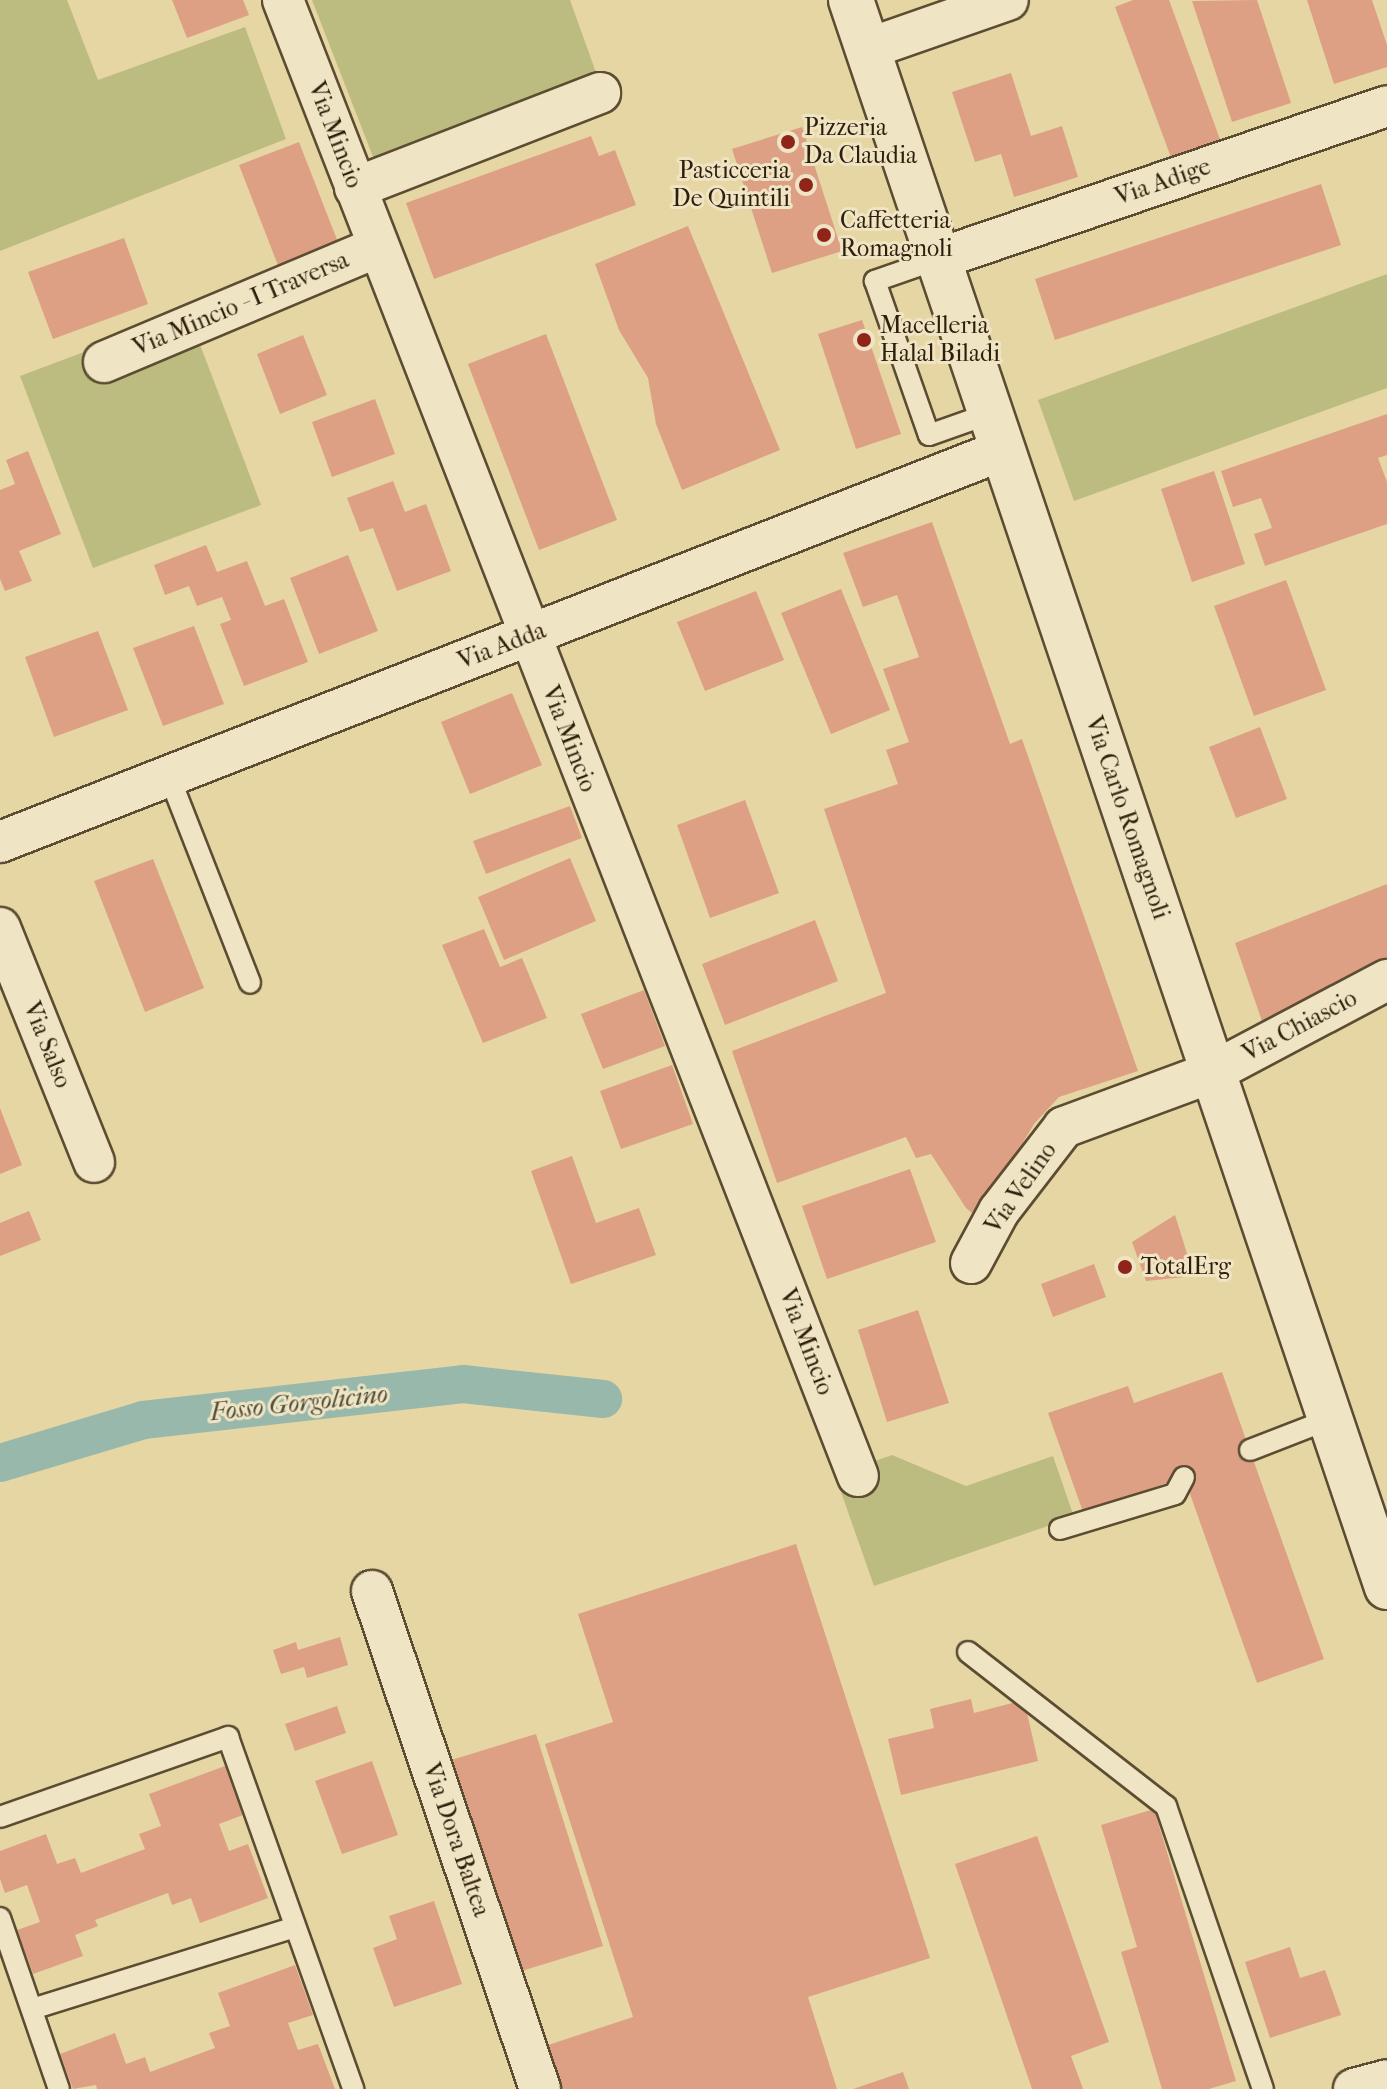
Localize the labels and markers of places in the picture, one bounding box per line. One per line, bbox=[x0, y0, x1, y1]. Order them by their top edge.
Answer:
place label: Pizzeria Da Claudia bbox=[804, 114, 917, 170]
marker: Pizzeria Da Claudia bbox=[779, 133, 797, 151]
place label: Pasticceria De Quintili bbox=[672, 157, 790, 213]
marker: Pasticceria De Quintili bbox=[797, 176, 815, 194]
place label: Caffetteria Romagnoli bbox=[840, 207, 953, 263]
marker: Caffetteria Romagnoli bbox=[815, 226, 833, 244]
place label: Macelleria Halal Biladi bbox=[880, 312, 1000, 368]
marker: Macelleria Halal Biladi bbox=[855, 331, 873, 349]
place label: TotalErg bbox=[1141, 1253, 1231, 1281]
marker: TotalErg bbox=[1116, 1258, 1134, 1276]

